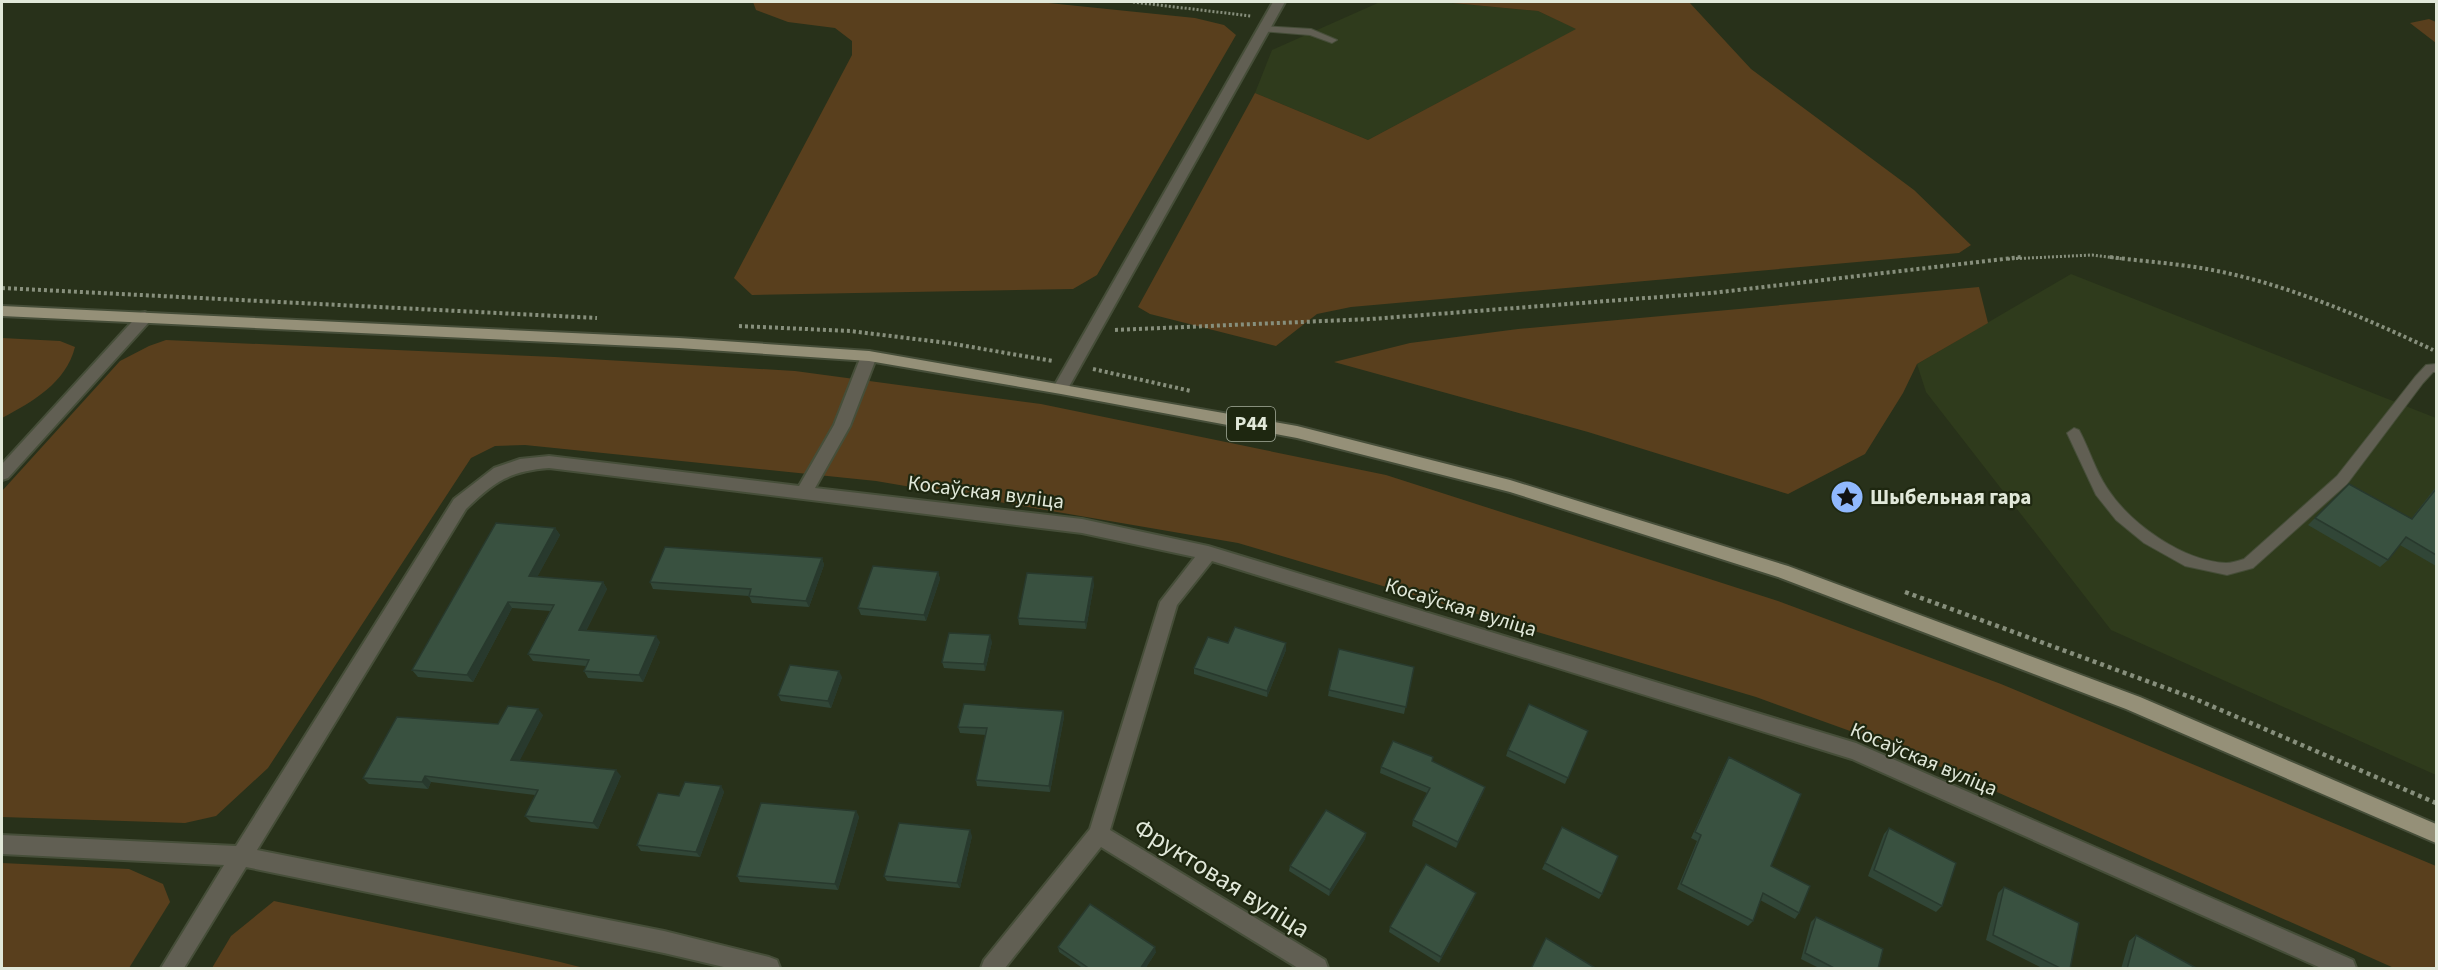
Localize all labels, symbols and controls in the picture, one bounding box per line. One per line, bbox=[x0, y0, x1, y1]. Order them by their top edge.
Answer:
road number: Р44 bbox=[1227, 407, 1275, 441]
street label: Косаўская вуліца bbox=[906, 468, 1066, 516]
place icon: Шыбельная гара bbox=[1829, 479, 1865, 515]
place label: Шыбельная гара bbox=[1870, 482, 2031, 512]
street label: Косаўская вуліца bbox=[1381, 570, 1541, 644]
street label: Косаўская вуліца bbox=[1846, 714, 2002, 804]
street label: Фруктовая вуліца bbox=[1127, 809, 1317, 947]

